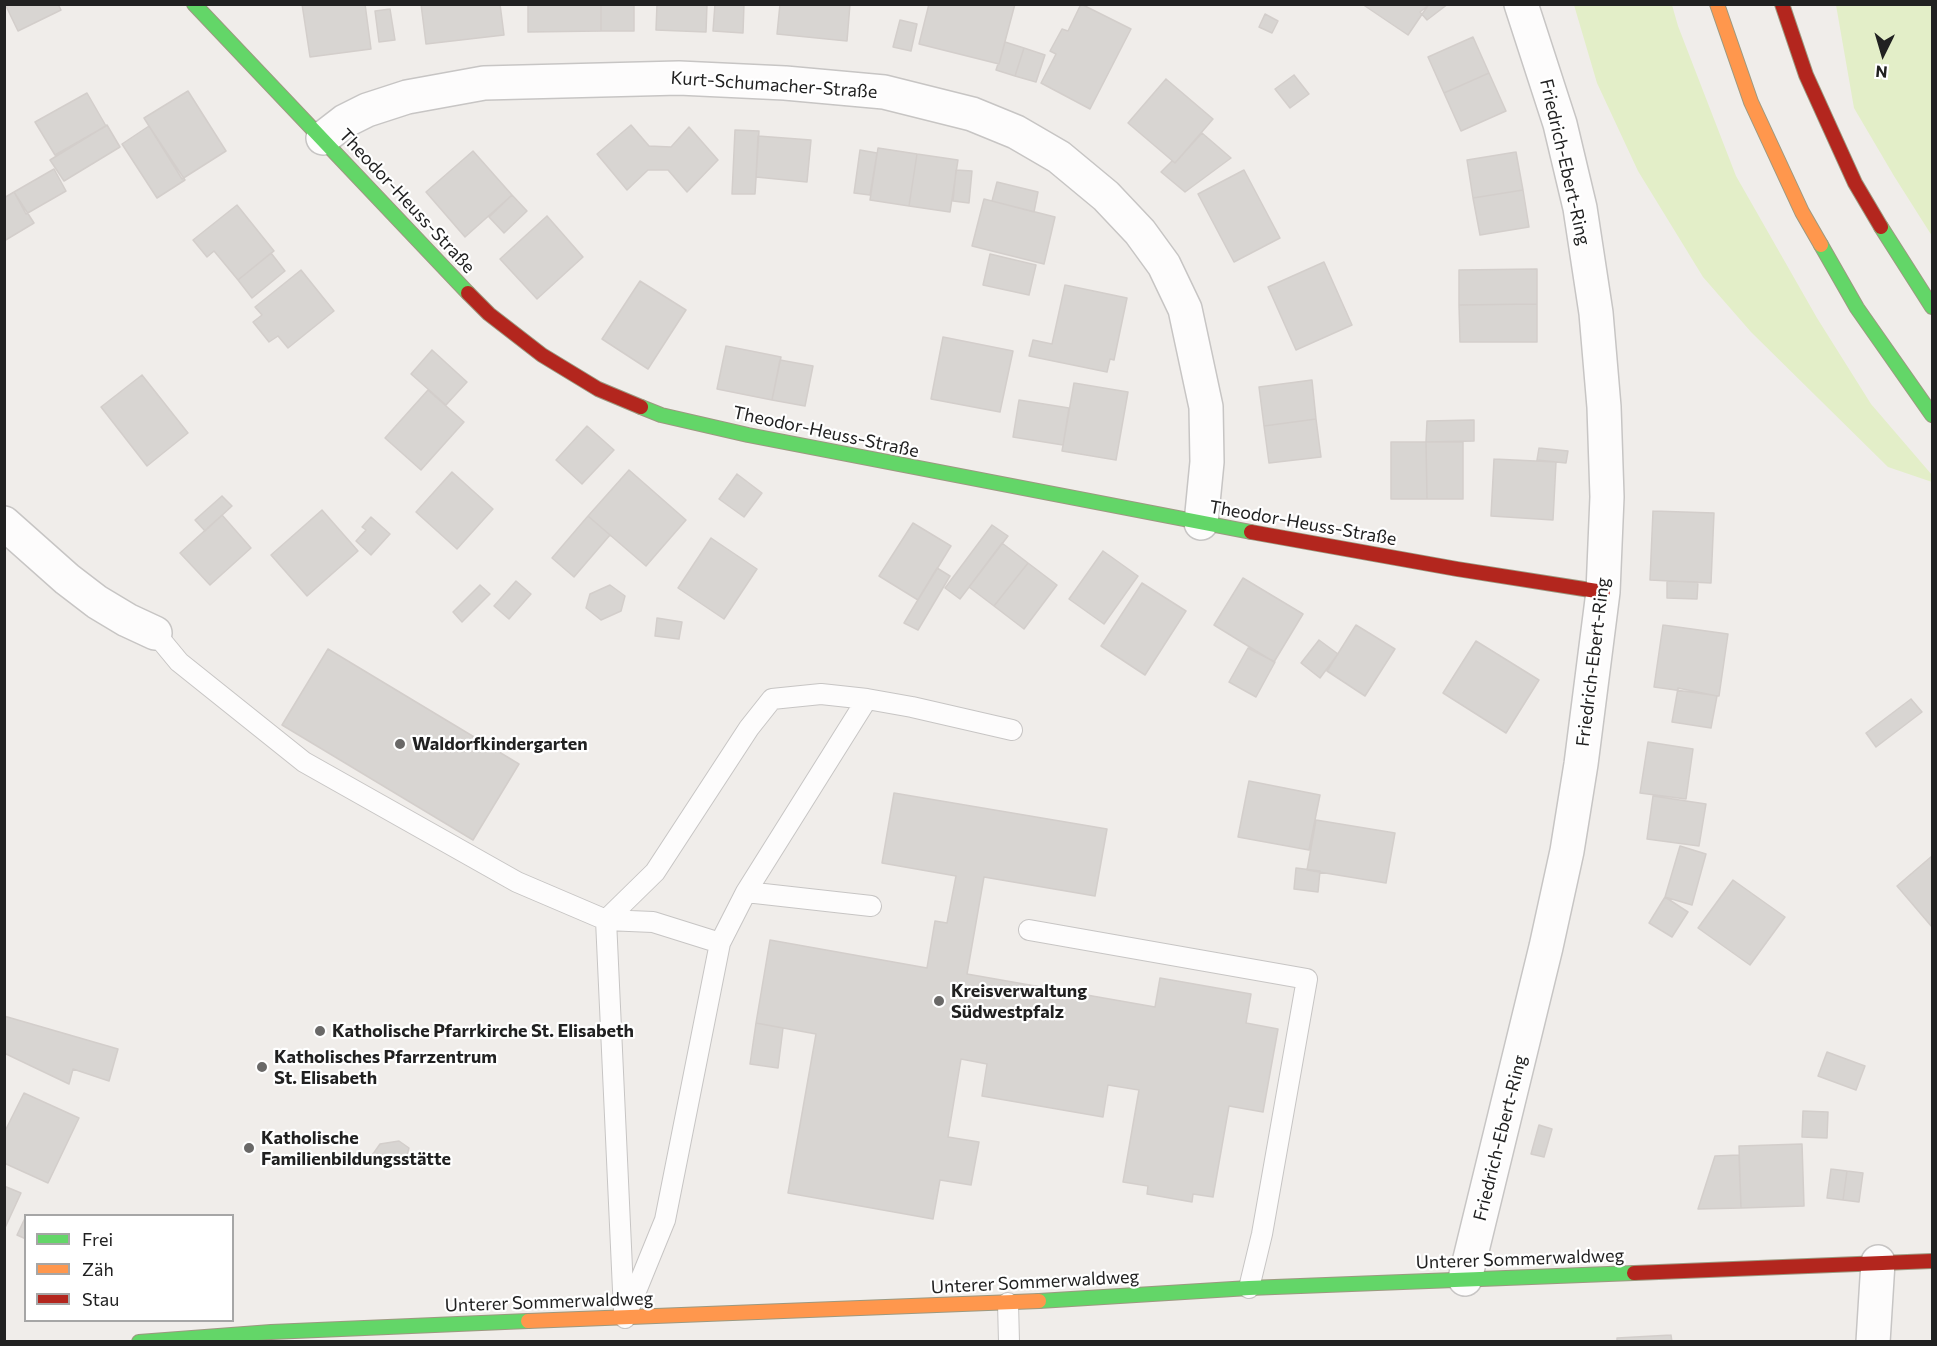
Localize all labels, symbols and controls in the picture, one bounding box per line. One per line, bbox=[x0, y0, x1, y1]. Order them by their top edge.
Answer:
north arrow bbox=[1853, 24, 1913, 84]
text: N bbox=[1875, 62, 1888, 82]
street label: Kurt-Schumacher-Straße bbox=[670, 67, 878, 103]
street label: Friedrich-Ebert-Ring bbox=[1535, 77, 1595, 247]
street label: Theodor-Heuss-Straße bbox=[334, 124, 480, 278]
street label: Theodor-Heuss-Straße bbox=[731, 402, 921, 462]
street label: Theodor-Heuss-Straße bbox=[1208, 496, 1398, 550]
street label: Friedrich-Ebert-Ring bbox=[1572, 576, 1614, 748]
place label: Waldorfkindergarten bbox=[412, 733, 588, 755]
marker: Waldorfkindergarten bbox=[393, 737, 407, 751]
place label: Kreisverwaltung Südwestpfalz bbox=[951, 980, 1087, 1022]
marker: Kreisverwaltung Südwestpfalz bbox=[932, 994, 946, 1008]
place label: Katholische Pfarrkirche St. Elisabeth bbox=[332, 1020, 634, 1042]
marker: Katholische Pfarrkirche St. Elisabeth bbox=[313, 1024, 327, 1038]
place label: Katholisches Pfarrzentrum St. Elisabeth bbox=[274, 1046, 497, 1088]
street label: Friedrich-Ebert-Ring bbox=[1469, 1053, 1531, 1223]
marker: Katholisches Pfarrzentrum St. Elisabeth bbox=[255, 1060, 269, 1074]
place label: Katholische Familienbildungsstätte bbox=[261, 1127, 451, 1170]
marker: Katholische Familienbildungsstätte bbox=[242, 1141, 256, 1155]
legend bbox=[24, 1214, 234, 1322]
text: Frei bbox=[82, 1228, 113, 1250]
street label: Unterer Sommerwaldweg bbox=[1415, 1245, 1625, 1273]
text: Zäh bbox=[82, 1258, 114, 1280]
street label: Unterer Sommerwaldweg bbox=[930, 1266, 1140, 1298]
text: Stau bbox=[82, 1288, 119, 1310]
street label: Unterer Sommerwaldweg bbox=[444, 1288, 654, 1316]

